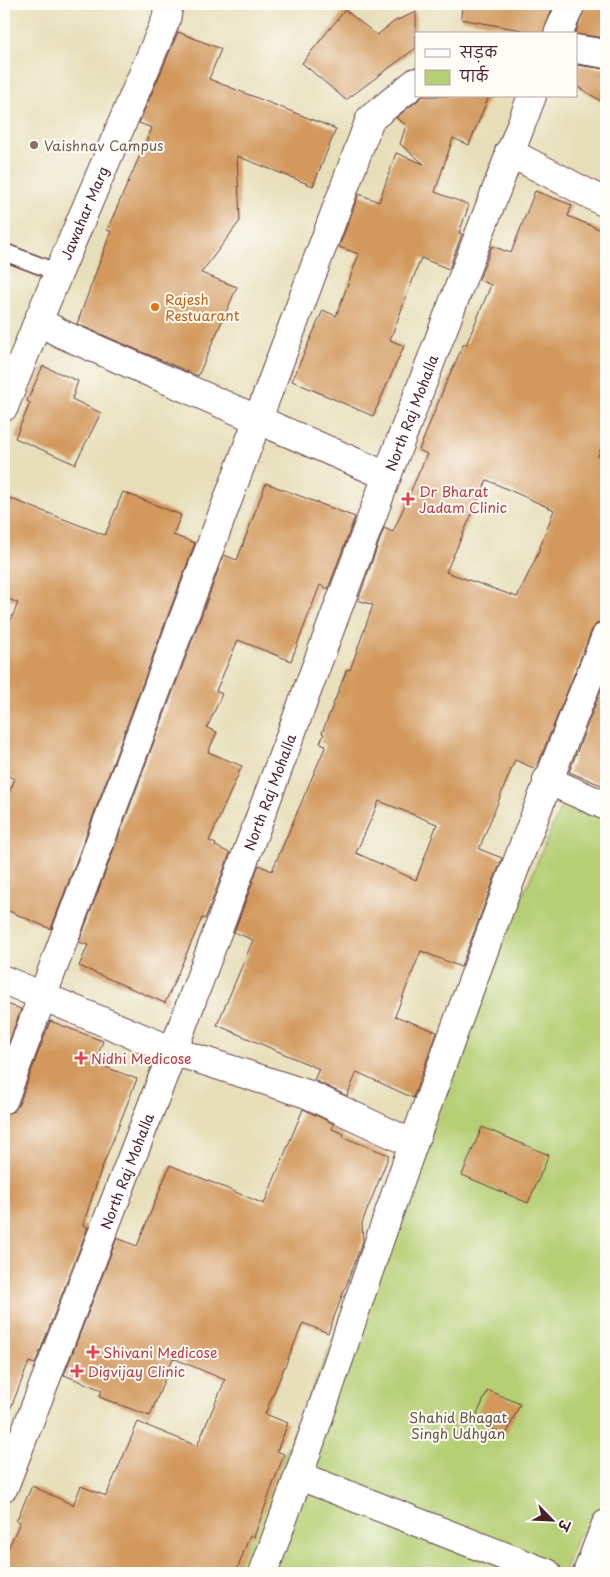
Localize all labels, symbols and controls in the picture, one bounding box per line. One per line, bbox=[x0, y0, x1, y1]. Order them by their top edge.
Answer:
legend bbox=[415, 32, 578, 98]
text: सड़क bbox=[459, 40, 498, 63]
text: पार्क bbox=[459, 64, 490, 87]
place label: Vaishnav Campus bbox=[44, 135, 163, 156]
marker: Vaishnav Campus bbox=[28, 139, 40, 151]
street label: Jawahar Marg bbox=[55, 163, 113, 263]
place label: Rajesh Restuarant bbox=[165, 289, 240, 326]
marker: Rajesh Restuarant bbox=[149, 301, 161, 313]
street label: North Raj Mohalla bbox=[379, 351, 443, 474]
place label: Dr Bharat Jadam Clinic bbox=[419, 481, 507, 518]
marker: Dr Bharat Jadam Clinic bbox=[401, 492, 415, 506]
street label: North Raj Mohalla bbox=[238, 730, 301, 853]
place label: Nidhi Medicose bbox=[91, 1048, 192, 1069]
marker: Nidhi Medicose bbox=[75, 1052, 87, 1064]
street label: North Raj Mohalla bbox=[95, 1110, 159, 1232]
place label: Shivani Medicose bbox=[103, 1342, 217, 1363]
marker: Shivani Medicose bbox=[87, 1346, 99, 1358]
place label: Digvijay Clinic bbox=[88, 1361, 185, 1382]
marker: Digvijay Clinic bbox=[70, 1364, 84, 1378]
park label: Shahid Bhagat Singh Udhyan bbox=[409, 1407, 507, 1444]
north arrow bbox=[528, 1494, 578, 1544]
text: उ bbox=[552, 1515, 577, 1536]

